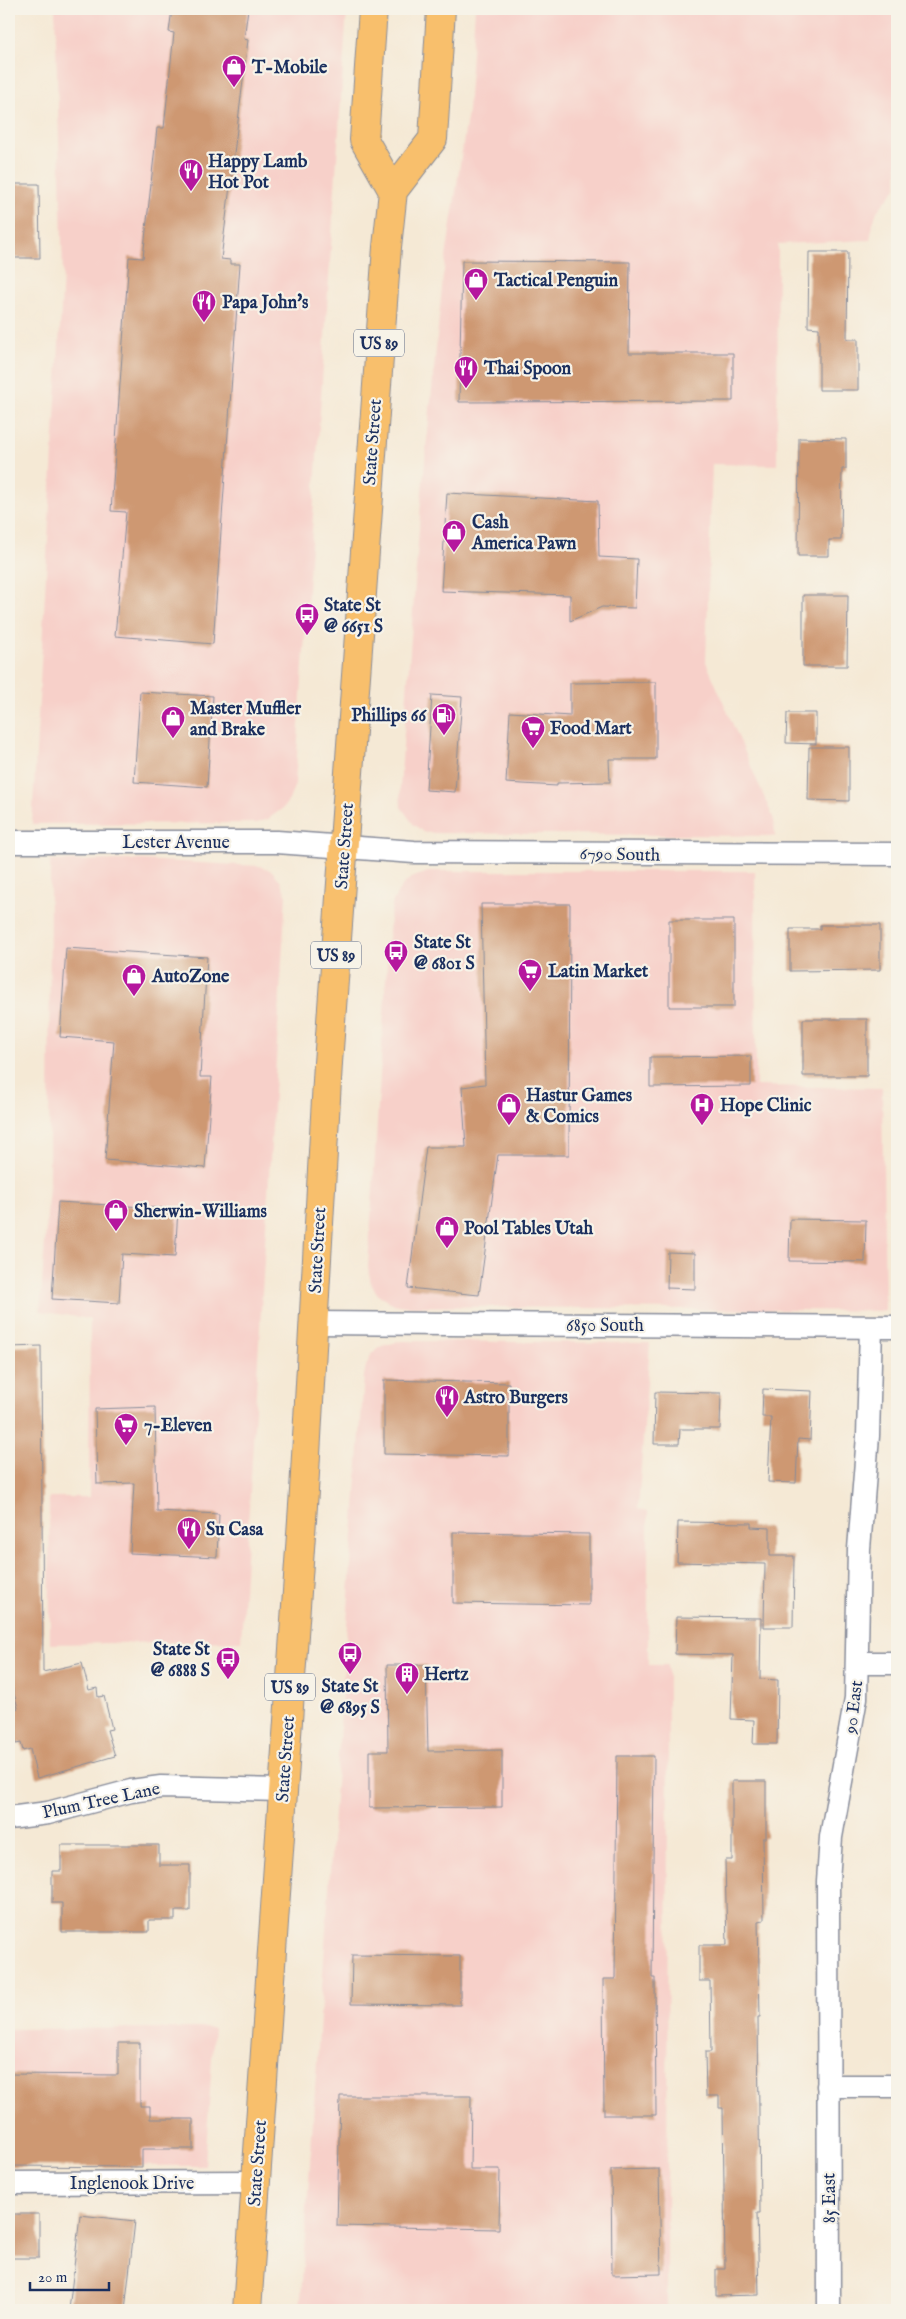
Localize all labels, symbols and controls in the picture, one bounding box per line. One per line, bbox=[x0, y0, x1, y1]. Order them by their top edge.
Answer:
shop icon: T-Mobile bbox=[221, 54, 247, 88]
place label: T-Mobile bbox=[251, 57, 328, 80]
place label: Happy Lamb Hot Pot bbox=[208, 151, 308, 195]
restaurant icon: Happy Lamb Hot Pot bbox=[178, 158, 204, 192]
shop icon: Tactical Penguin bbox=[463, 267, 489, 301]
place label: Tactical Penguin bbox=[493, 270, 618, 293]
restaurant icon: Papa John's bbox=[191, 289, 217, 323]
place label: Papa John's bbox=[222, 292, 309, 315]
road number: US 89 bbox=[354, 329, 404, 356]
restaurant icon: Thai Spoon bbox=[453, 355, 479, 389]
place label: Thai Spoon bbox=[483, 358, 572, 381]
street label: State Street bbox=[359, 398, 388, 486]
place label: Cash America Pawn bbox=[471, 512, 577, 556]
shop icon: Cash America Pawn bbox=[441, 519, 467, 553]
place label: State St @ 6651 S bbox=[324, 595, 383, 639]
bus stop icon: State St @ 6651 S bbox=[294, 602, 320, 636]
place label: Master Muffler and Brake bbox=[190, 698, 302, 742]
fuel station icon: Phillips 66 bbox=[431, 702, 457, 736]
shop icon: Master Muffler and Brake bbox=[160, 705, 186, 739]
place label: Phillips 66 bbox=[351, 705, 427, 728]
supermarket icon: Food Mart bbox=[520, 715, 546, 749]
place label: Food Mart bbox=[550, 718, 633, 741]
street label: State Street bbox=[331, 802, 360, 890]
street label: Lester Avenue bbox=[122, 832, 230, 855]
street label: 6790 South bbox=[579, 843, 661, 868]
place label: State St @ 6801 S bbox=[414, 932, 475, 976]
bus stop icon: State St @ 6801 S bbox=[383, 939, 409, 973]
road number: US 89 bbox=[311, 942, 361, 968]
supermarket icon: Latin Market bbox=[517, 958, 543, 992]
place label: Latin Market bbox=[548, 961, 649, 984]
shop icon: AutoZone bbox=[121, 963, 147, 997]
place label: AutoZone bbox=[151, 966, 230, 989]
place label: Hastur Games & Comics bbox=[526, 1085, 633, 1129]
shop icon: Hastur Games & Comics bbox=[496, 1092, 522, 1126]
hospital icon: Hope Clinic bbox=[689, 1092, 715, 1126]
place label: Hope Clinic bbox=[720, 1095, 812, 1118]
shop icon: Sherwin-Williams bbox=[103, 1198, 129, 1232]
place label: Sherwin-Williams bbox=[134, 1201, 268, 1224]
street label: State Street bbox=[305, 1206, 332, 1294]
shop icon: Pool Tables Utah bbox=[434, 1215, 460, 1249]
place label: Pool Tables Utah bbox=[464, 1218, 593, 1241]
street label: 6850 South bbox=[566, 1315, 644, 1338]
restaurant icon: Astro Burgers bbox=[434, 1384, 460, 1418]
place label: Astro Burgers bbox=[463, 1387, 568, 1410]
supermarket icon: 7-Eleven bbox=[113, 1412, 139, 1446]
place label: 7-Eleven bbox=[144, 1415, 213, 1438]
restaurant icon: Su Casa bbox=[176, 1516, 202, 1550]
place label: Su Casa bbox=[206, 1519, 264, 1542]
place label: State St @ 6888 S bbox=[151, 1639, 211, 1683]
bus stop icon: State St @ 6895 S bbox=[337, 1641, 363, 1675]
bus stop icon: State St @ 6888 S bbox=[215, 1646, 241, 1680]
building icon: Hertz bbox=[394, 1661, 420, 1695]
place label: Hertz bbox=[424, 1664, 469, 1687]
road number: US 89 bbox=[265, 1674, 315, 1700]
place label: State St @ 6895 S bbox=[320, 1676, 380, 1720]
street label: 90 East bbox=[840, 1679, 869, 1736]
street label: State Street bbox=[272, 1715, 301, 1803]
street label: Plum Tree Lane bbox=[40, 1778, 162, 1825]
street label: State Street bbox=[244, 2119, 273, 2207]
street label: Inglenook Drive bbox=[70, 2173, 194, 2196]
street label: 85 East bbox=[819, 2173, 842, 2223]
scale bar bbox=[30, 2259, 109, 2291]
text: 20 m bbox=[38, 2268, 68, 2287]

